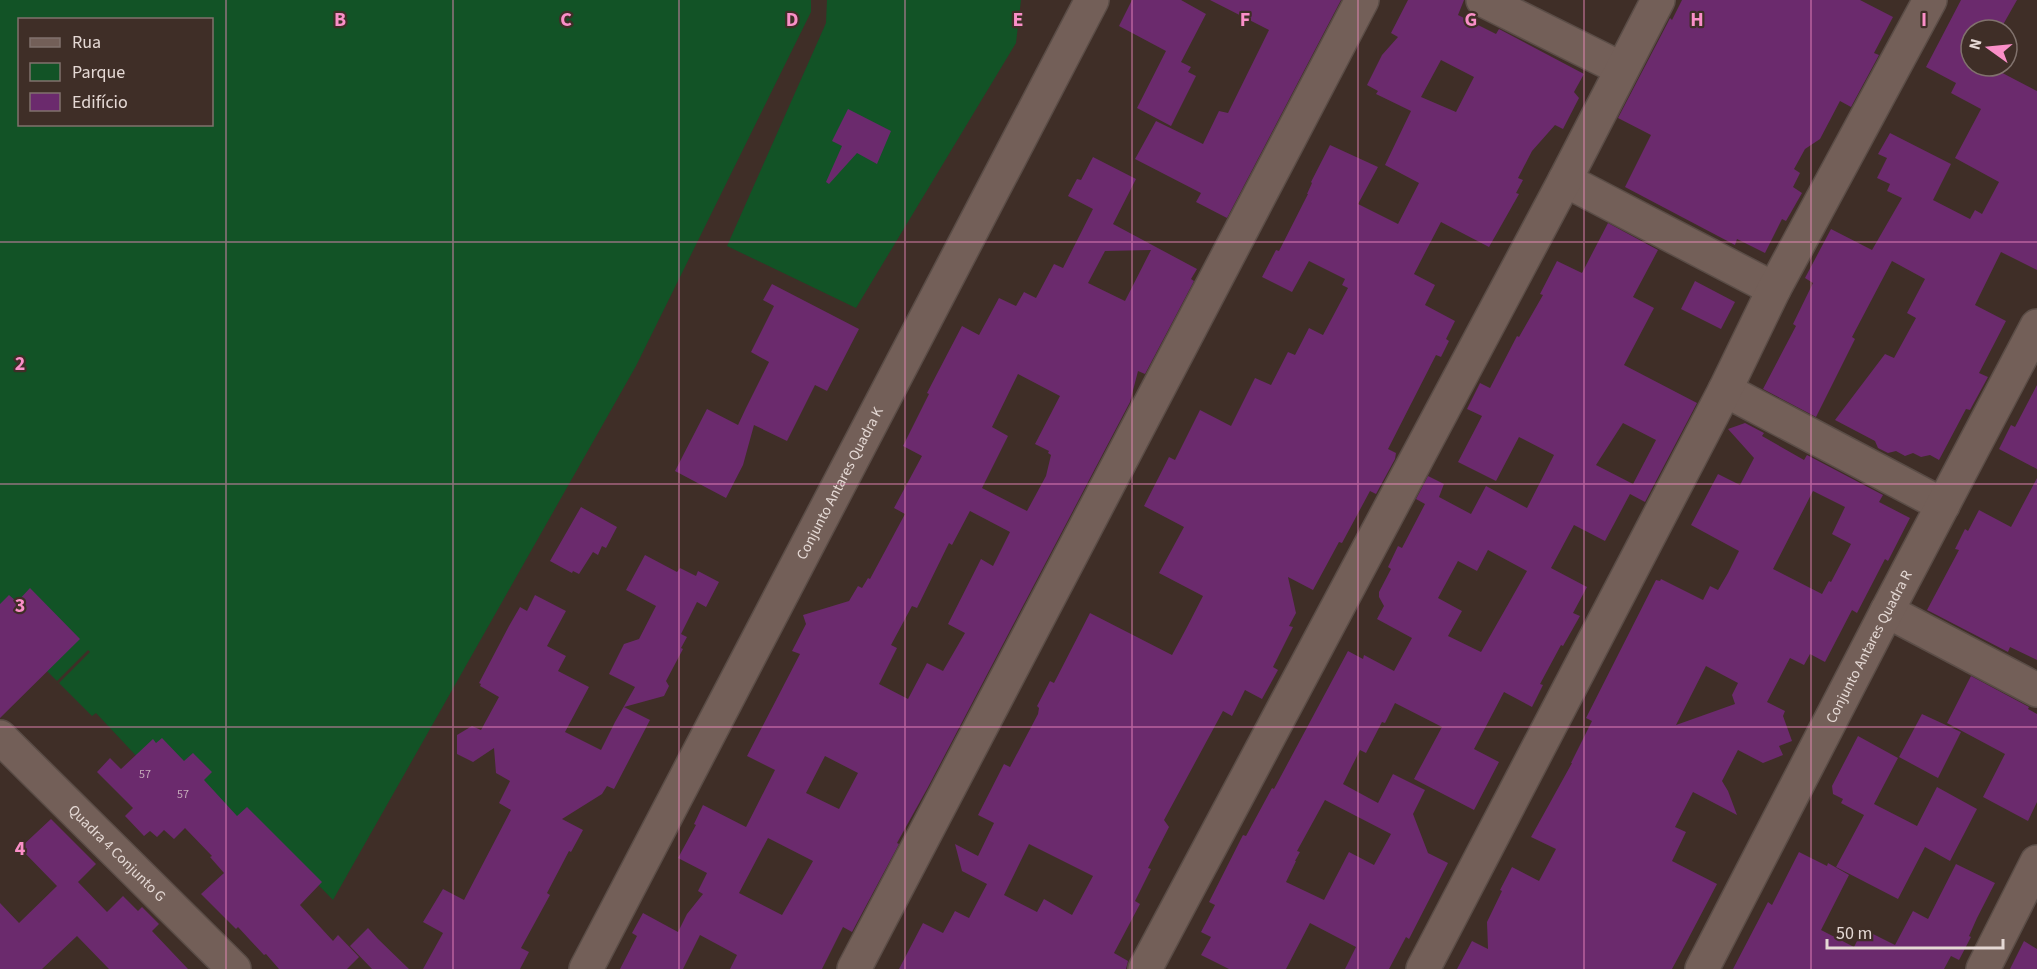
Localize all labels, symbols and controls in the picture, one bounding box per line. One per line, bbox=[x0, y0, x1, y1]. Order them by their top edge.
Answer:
text: B bbox=[334, 6, 346, 34]
text: C bbox=[560, 6, 572, 34]
text: D bbox=[786, 6, 798, 34]
text: E bbox=[1013, 6, 1023, 34]
text: F bbox=[1240, 6, 1250, 34]
text: G bbox=[1465, 6, 1477, 34]
text: H bbox=[1690, 6, 1704, 34]
text: I bbox=[1921, 6, 1927, 34]
legend bbox=[18, 18, 213, 126]
north arrow bbox=[1959, 18, 2019, 78]
text: Rua bbox=[72, 30, 101, 55]
text: N bbox=[1963, 36, 1987, 52]
text: Parque bbox=[72, 60, 125, 85]
text: Edifício bbox=[72, 90, 128, 115]
text: 2 bbox=[15, 350, 25, 378]
street label: Conjunto Antares Quadra K bbox=[791, 403, 888, 563]
street label: Conjunto Antares Quadra R bbox=[1820, 566, 1917, 727]
text: 3 bbox=[15, 592, 25, 620]
house number: 57 bbox=[139, 766, 151, 783]
house number: 57 bbox=[177, 786, 189, 803]
street label: Quadra 4 Conjunto G bbox=[64, 800, 171, 906]
text: 4 bbox=[15, 835, 26, 863]
scale bar bbox=[1827, 912, 2002, 950]
text: 50 m bbox=[1836, 921, 1872, 946]

